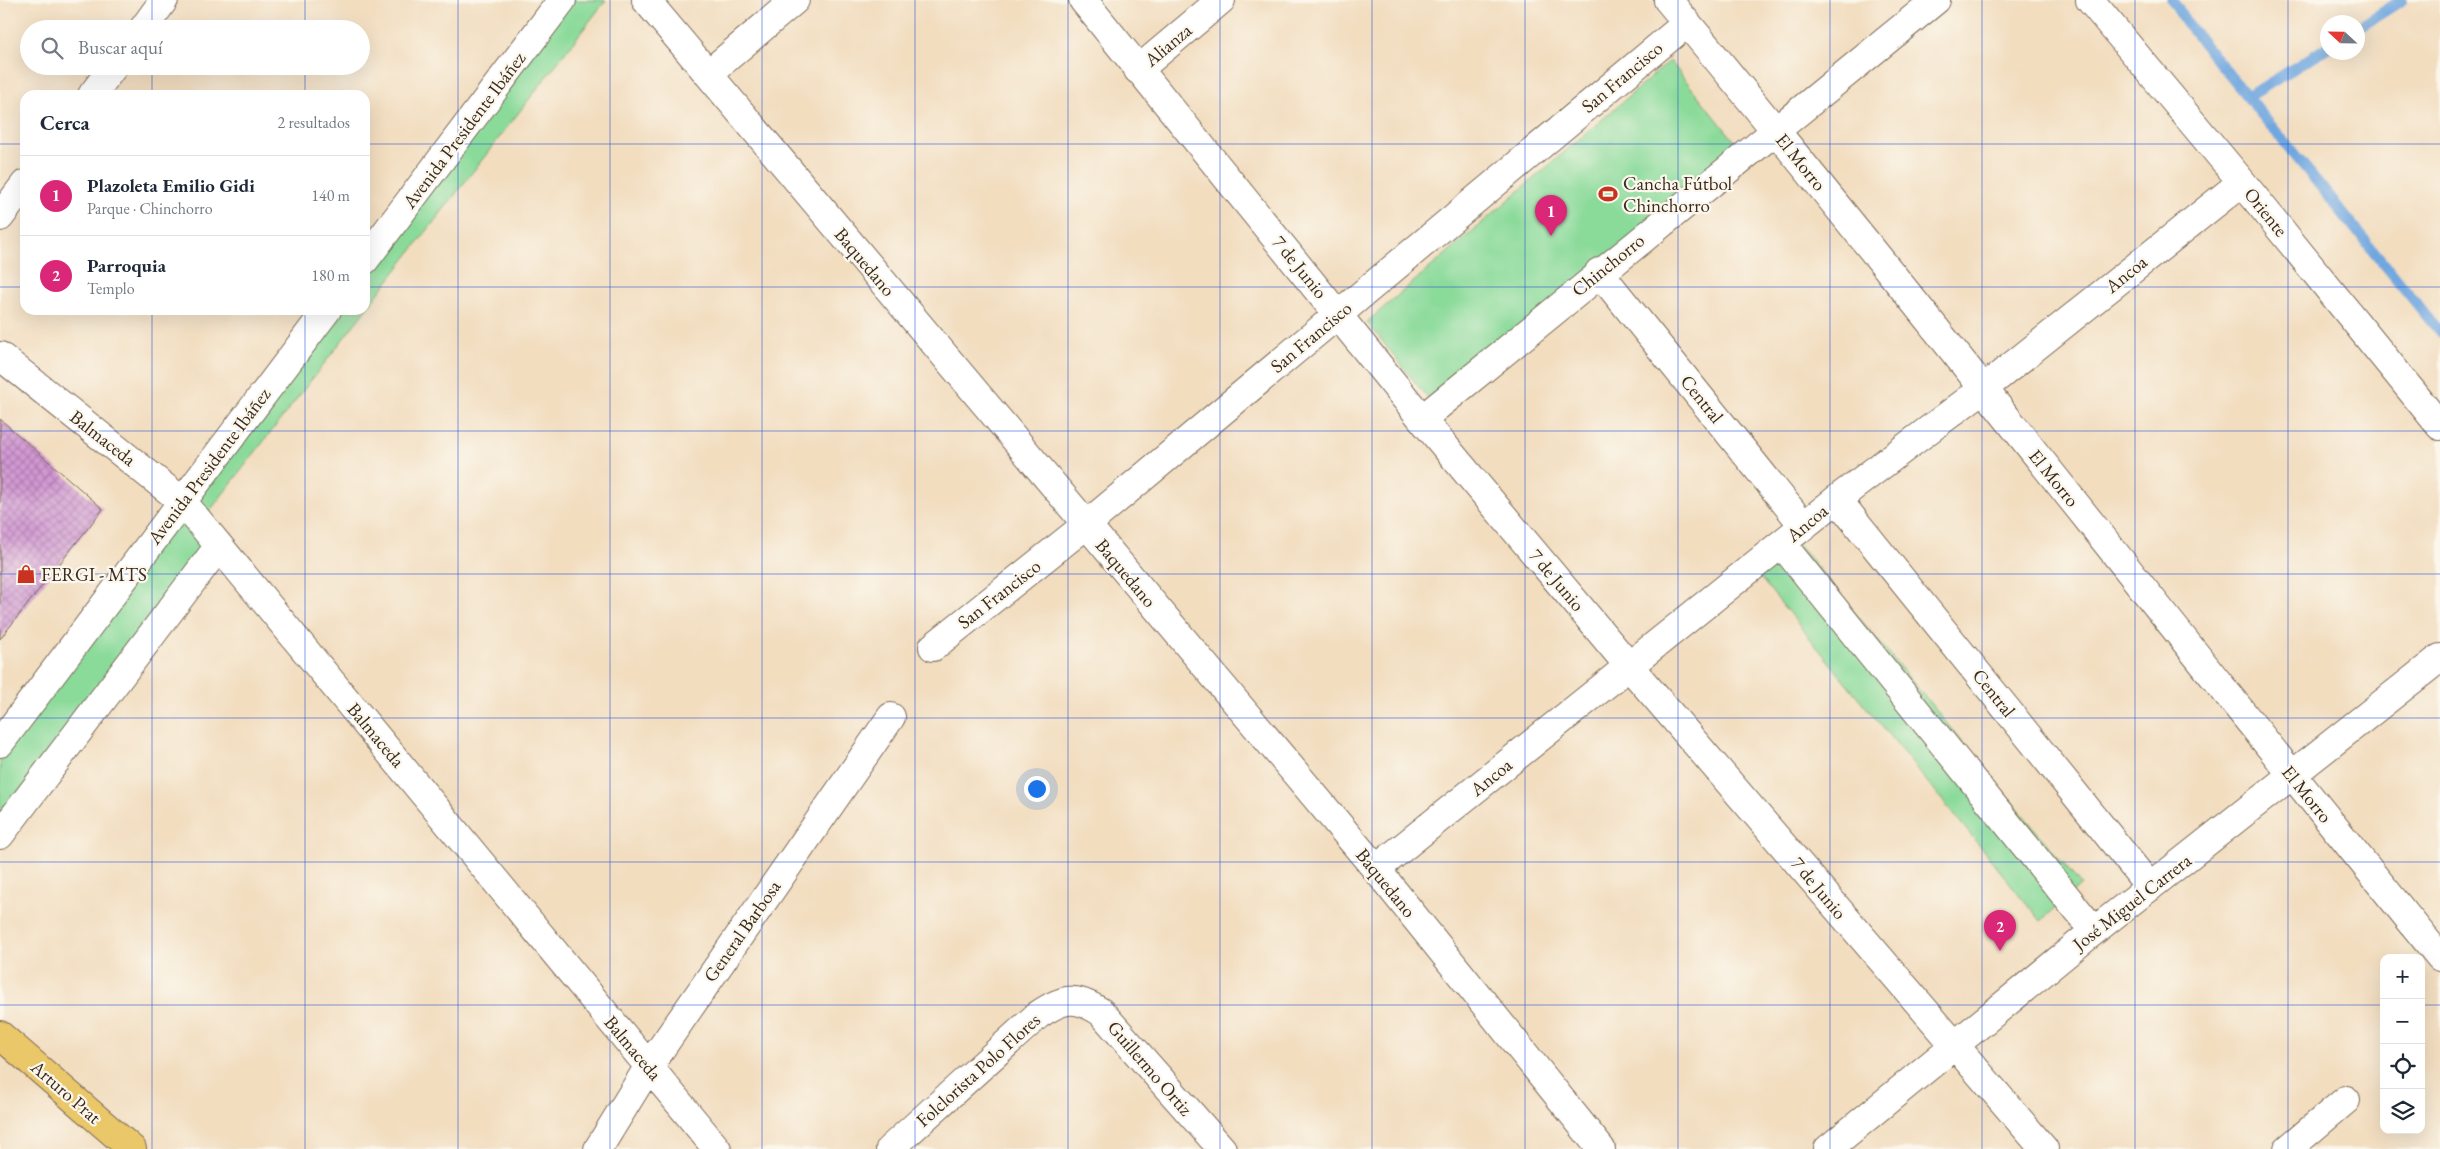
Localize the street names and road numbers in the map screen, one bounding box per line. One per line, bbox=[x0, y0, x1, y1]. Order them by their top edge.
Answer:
street label: Alianza bbox=[1138, 18, 1197, 73]
street label: San Francisco bbox=[1576, 36, 1668, 118]
street label: Avenida Presidente Ibáñez bbox=[396, 46, 532, 214]
street label: El Morro bbox=[1770, 128, 1832, 196]
street label: Oriente bbox=[2239, 182, 2293, 242]
street label: Baquedano bbox=[829, 222, 901, 302]
street label: Chinchorro bbox=[1566, 228, 1650, 302]
street label: 7 de Junio bbox=[1267, 230, 1333, 304]
street label: Ancoa bbox=[2099, 249, 2153, 299]
street label: San Francisco bbox=[1265, 296, 1357, 378]
street label: Central bbox=[1675, 370, 1729, 429]
street label: Avenida Presidente Ibáñez bbox=[141, 382, 277, 550]
street label: Balmaceda bbox=[65, 404, 142, 472]
street label: El Morro bbox=[2023, 444, 2085, 512]
street label: Ancoa bbox=[1780, 498, 1833, 548]
street label: Baquedano bbox=[1090, 533, 1162, 613]
street label: 7 de Junio bbox=[1524, 544, 1590, 616]
street label: San Francisco bbox=[952, 554, 1046, 634]
street label: Central bbox=[1967, 664, 2021, 723]
street label: Balmaceda bbox=[342, 697, 411, 773]
street label: Ancoa bbox=[1464, 752, 1518, 802]
street label: El Morro bbox=[2276, 760, 2338, 828]
street label: Baquedano bbox=[1350, 843, 1422, 923]
street label: José Miguel Carrera bbox=[2066, 848, 2197, 957]
street label: 7 de Junio bbox=[1786, 852, 1852, 924]
street label: General Barbosa bbox=[698, 875, 787, 987]
street label: Folclorista Polo Flores bbox=[911, 1008, 1045, 1132]
street label: Balmaceda bbox=[599, 1010, 668, 1086]
street label: Guillermo Ortiz bbox=[1102, 1015, 1199, 1121]
street label: Arturo Prat bbox=[25, 1054, 106, 1129]

